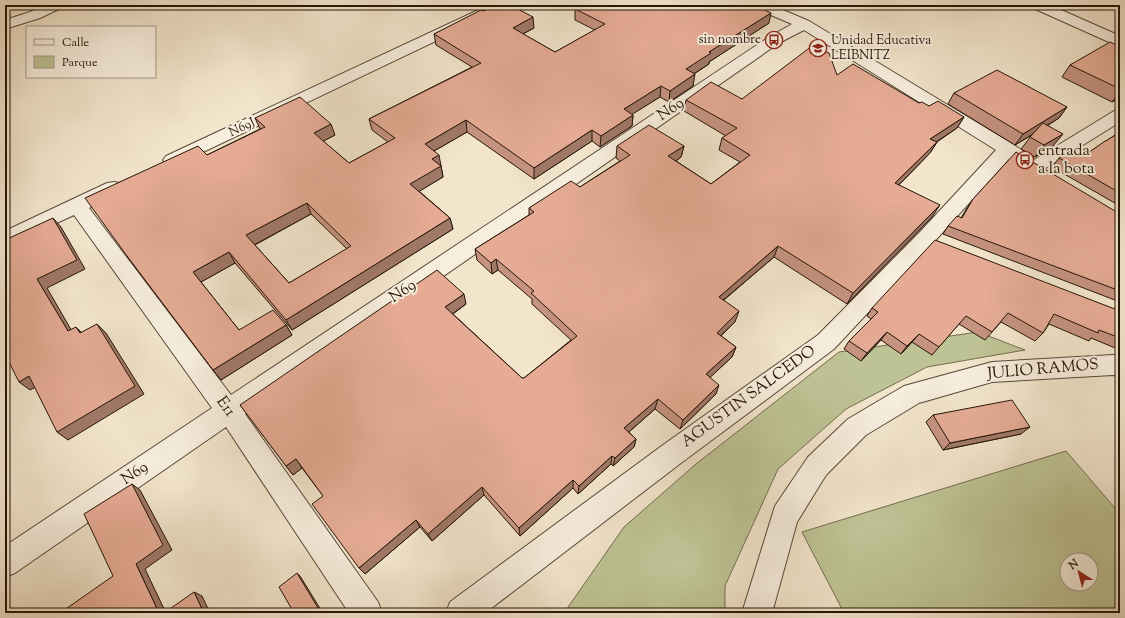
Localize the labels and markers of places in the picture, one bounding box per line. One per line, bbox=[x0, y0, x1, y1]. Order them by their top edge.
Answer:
bus stop icon: sin nombre bbox=[764, 30, 784, 50]
place label: sin nombre bbox=[698, 31, 761, 49]
place label: Unidad Educativa LEIBNITZ bbox=[831, 32, 931, 65]
school or university icon: Unidad Educativa LEIBNITZ bbox=[808, 38, 828, 58]
place label: entrada a la bota bbox=[1038, 140, 1095, 181]
bus stop icon: entrada a la bota bbox=[1015, 150, 1035, 170]

